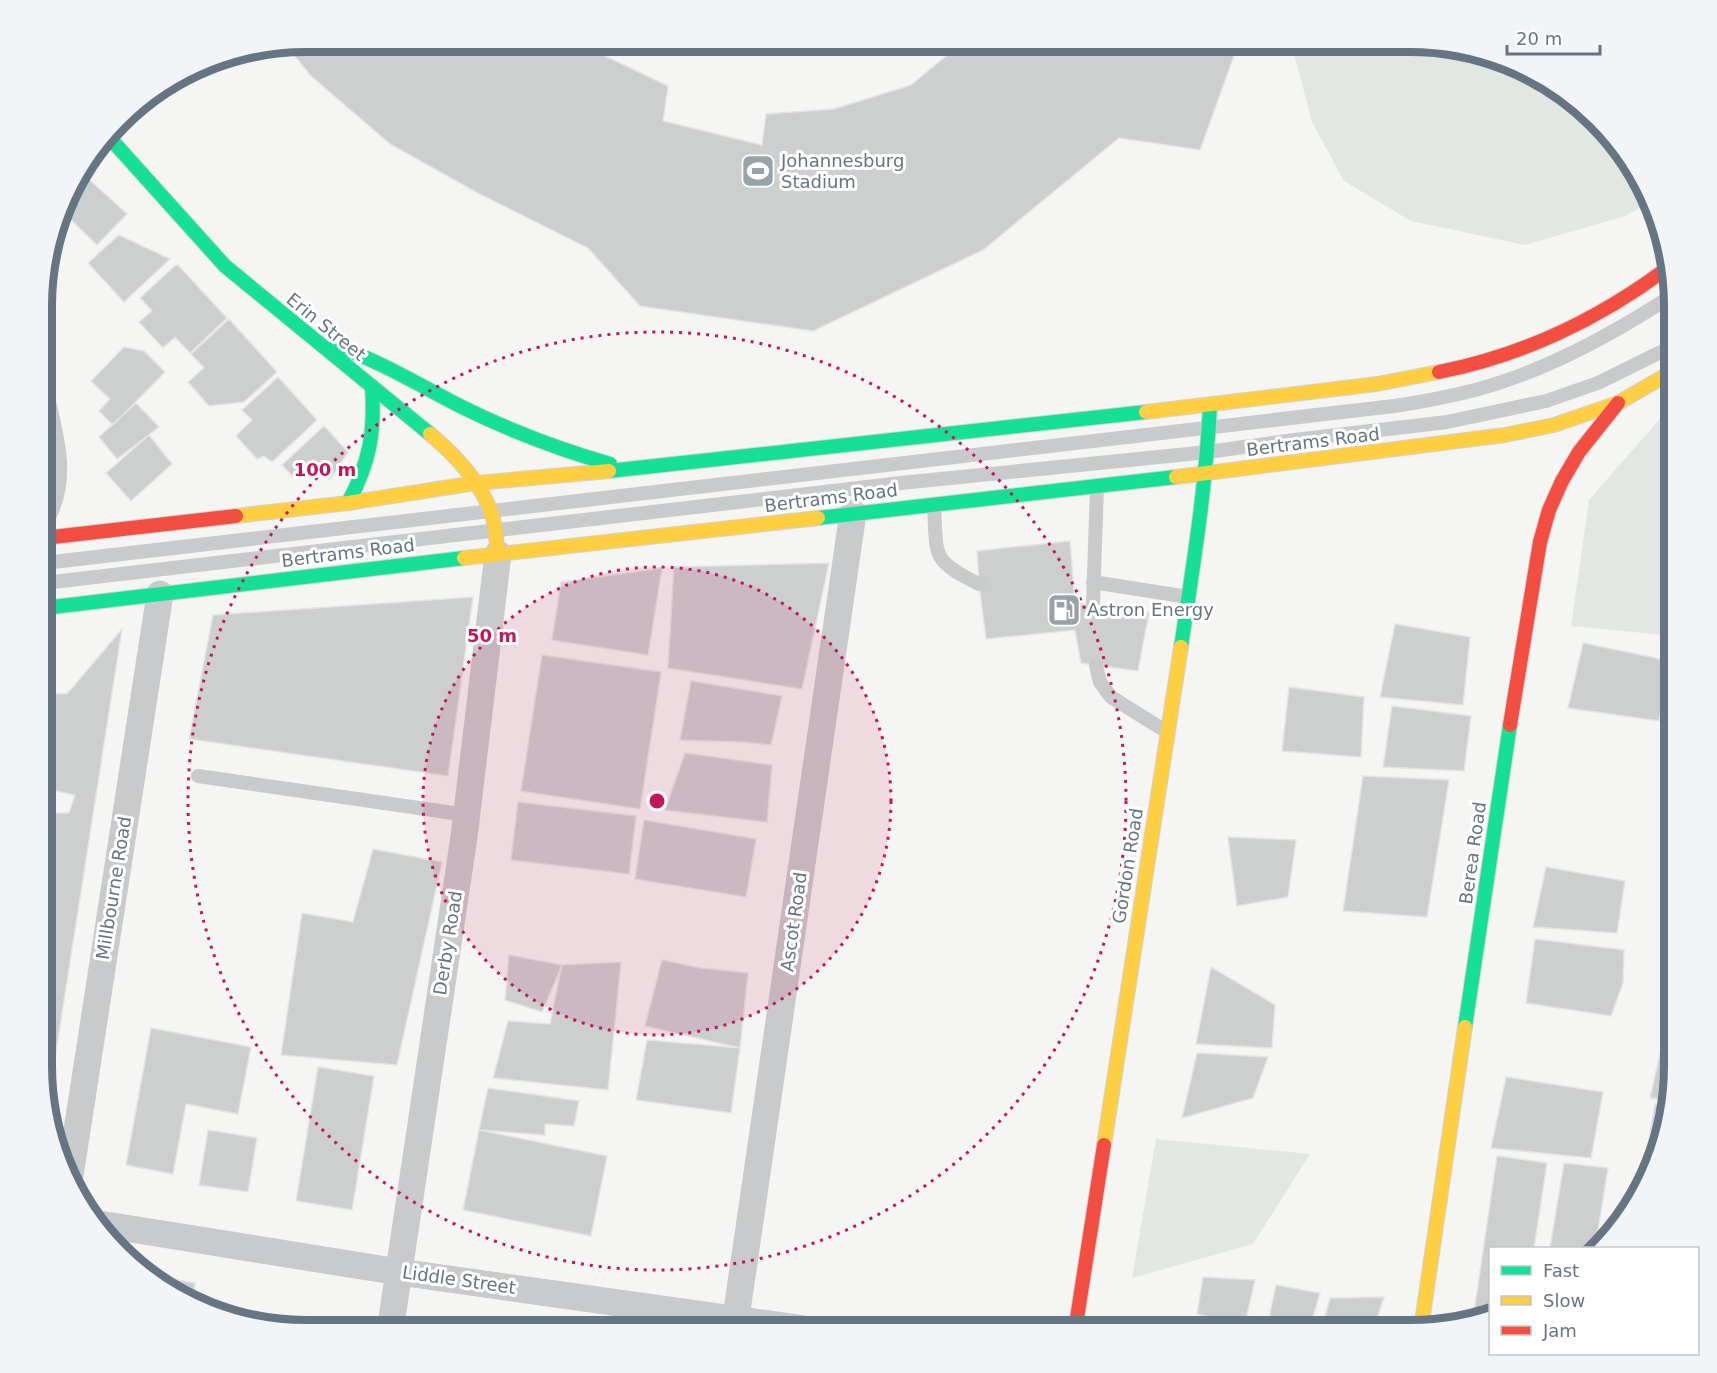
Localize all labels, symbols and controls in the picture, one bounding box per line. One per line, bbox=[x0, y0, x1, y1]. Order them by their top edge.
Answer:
scale bar bbox=[1507, 18, 1600, 56]
text: 20 m bbox=[1516, 28, 1562, 49]
place label: Johannesburg Stadium bbox=[780, 150, 904, 192]
sports icon: Johannesburg Stadium bbox=[740, 153, 776, 189]
street label: Erin Street bbox=[283, 288, 370, 365]
street label: Bertrams Road bbox=[1245, 423, 1381, 460]
text: 100 m bbox=[294, 459, 356, 480]
street label: Bertrams Road bbox=[763, 479, 899, 516]
street label: Bertrams Road bbox=[280, 534, 416, 571]
fuel station icon: Astron Energy bbox=[1046, 592, 1082, 628]
place label: Astron Energy bbox=[1087, 599, 1214, 620]
text: 50 m bbox=[467, 625, 517, 646]
centre of rings bbox=[647, 791, 667, 811]
street label: Berea Road bbox=[1455, 800, 1490, 906]
street label: Gordon Road bbox=[1108, 807, 1147, 925]
street label: Millbourne Road bbox=[92, 815, 135, 961]
street label: Ascot Road bbox=[776, 871, 811, 973]
street label: Derby Road bbox=[429, 889, 466, 997]
legend bbox=[1489, 1247, 1699, 1355]
text: Fast bbox=[1543, 1260, 1579, 1281]
street label: Liddle Street bbox=[401, 1261, 517, 1298]
text: Slow bbox=[1543, 1290, 1585, 1311]
text: Jam bbox=[1542, 1320, 1577, 1341]

